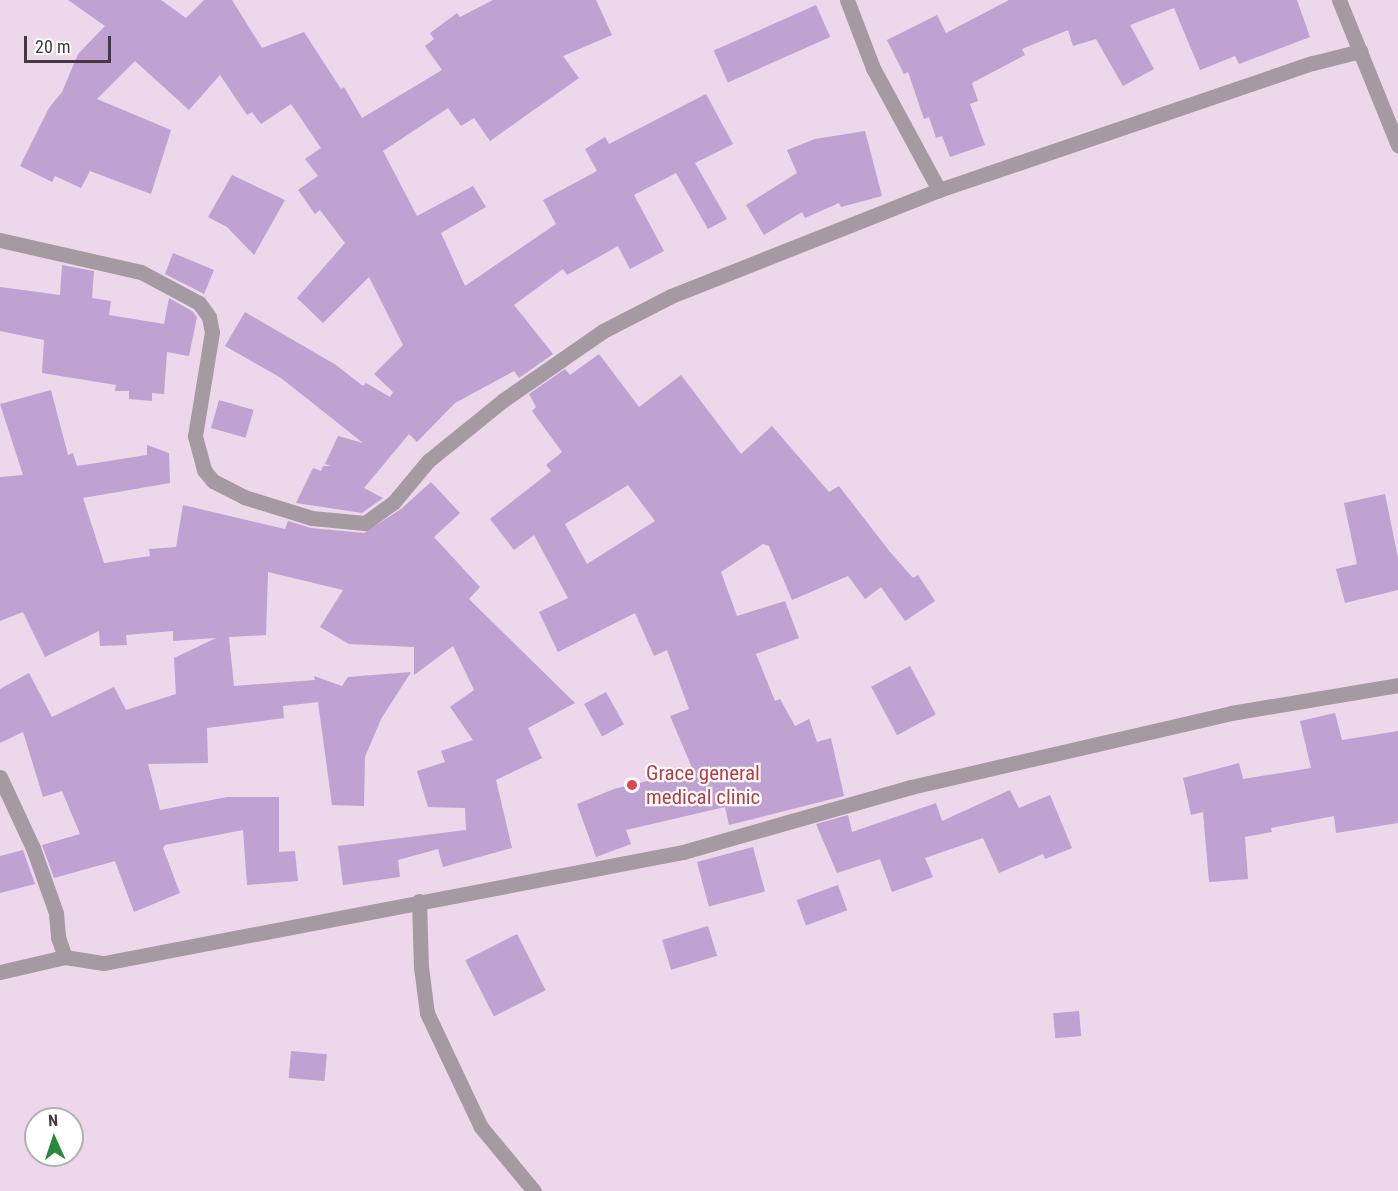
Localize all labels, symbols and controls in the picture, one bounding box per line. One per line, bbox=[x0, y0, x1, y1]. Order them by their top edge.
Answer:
scale bar bbox=[27, 24, 114, 62]
text: 20 m bbox=[35, 36, 70, 57]
place label: Grace general medical clinic bbox=[646, 760, 760, 810]
marker: Grace general medical clinic bbox=[623, 776, 641, 794]
north arrow bbox=[24, 1107, 84, 1167]
text: N bbox=[48, 1111, 59, 1130]

